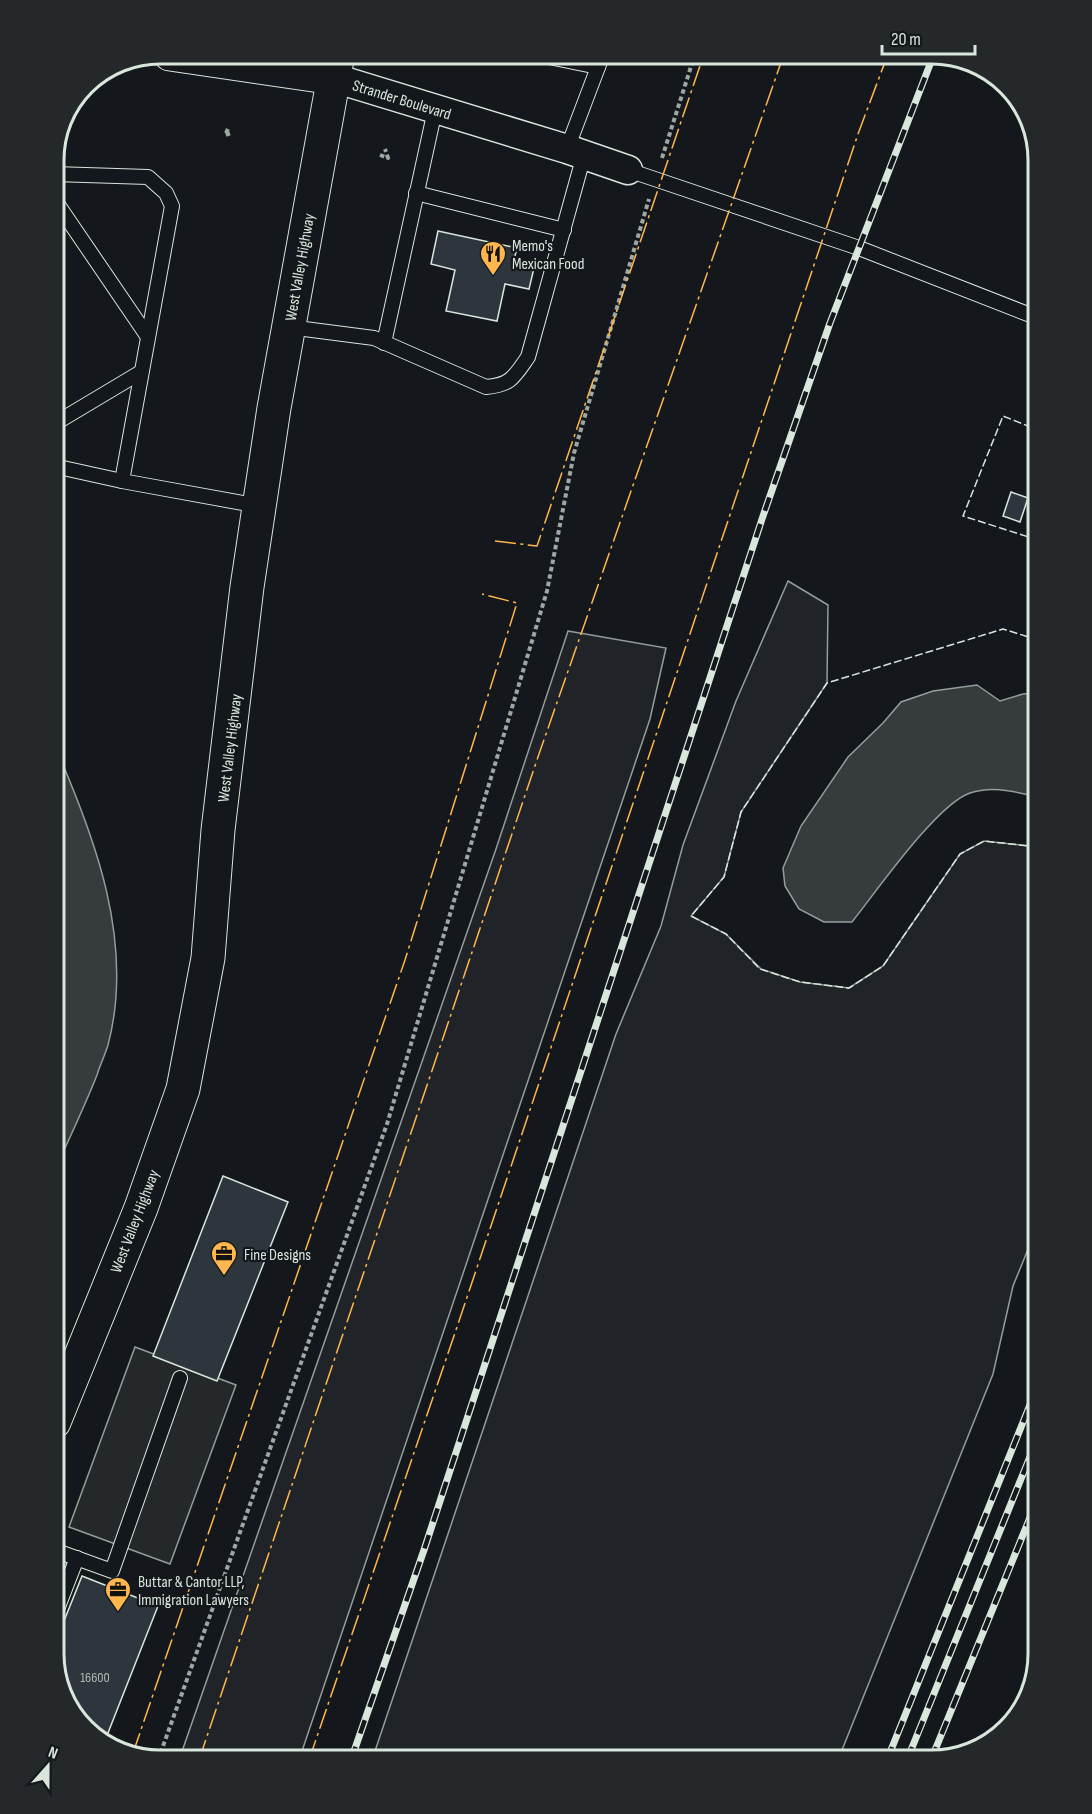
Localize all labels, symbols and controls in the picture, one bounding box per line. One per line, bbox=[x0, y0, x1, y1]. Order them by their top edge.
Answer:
scale bar bbox=[882, 18, 975, 56]
text: 20 m bbox=[891, 29, 921, 50]
street label: Strander Boulevard bbox=[350, 76, 453, 124]
street label: West Valley Highway bbox=[282, 212, 319, 323]
place label: Memo's Mexican Food bbox=[512, 237, 584, 274]
restaurant icon: Memo's Mexican Food bbox=[478, 239, 508, 277]
street label: West Valley Highway bbox=[214, 693, 247, 803]
street label: West Valley Highway bbox=[107, 1167, 164, 1276]
office icon: Fine Designs bbox=[209, 1239, 239, 1277]
place label: Fine Designs bbox=[244, 1246, 311, 1265]
place label: Buttar & Cantor LLP, Immigration Lawyers bbox=[138, 1573, 249, 1610]
office icon: Buttar & Cantor LLP, Immigration Lawyers bbox=[103, 1575, 133, 1613]
house number: 16600 bbox=[80, 1669, 110, 1686]
north arrow bbox=[18, 1736, 78, 1796]
text: N bbox=[45, 1743, 60, 1764]

